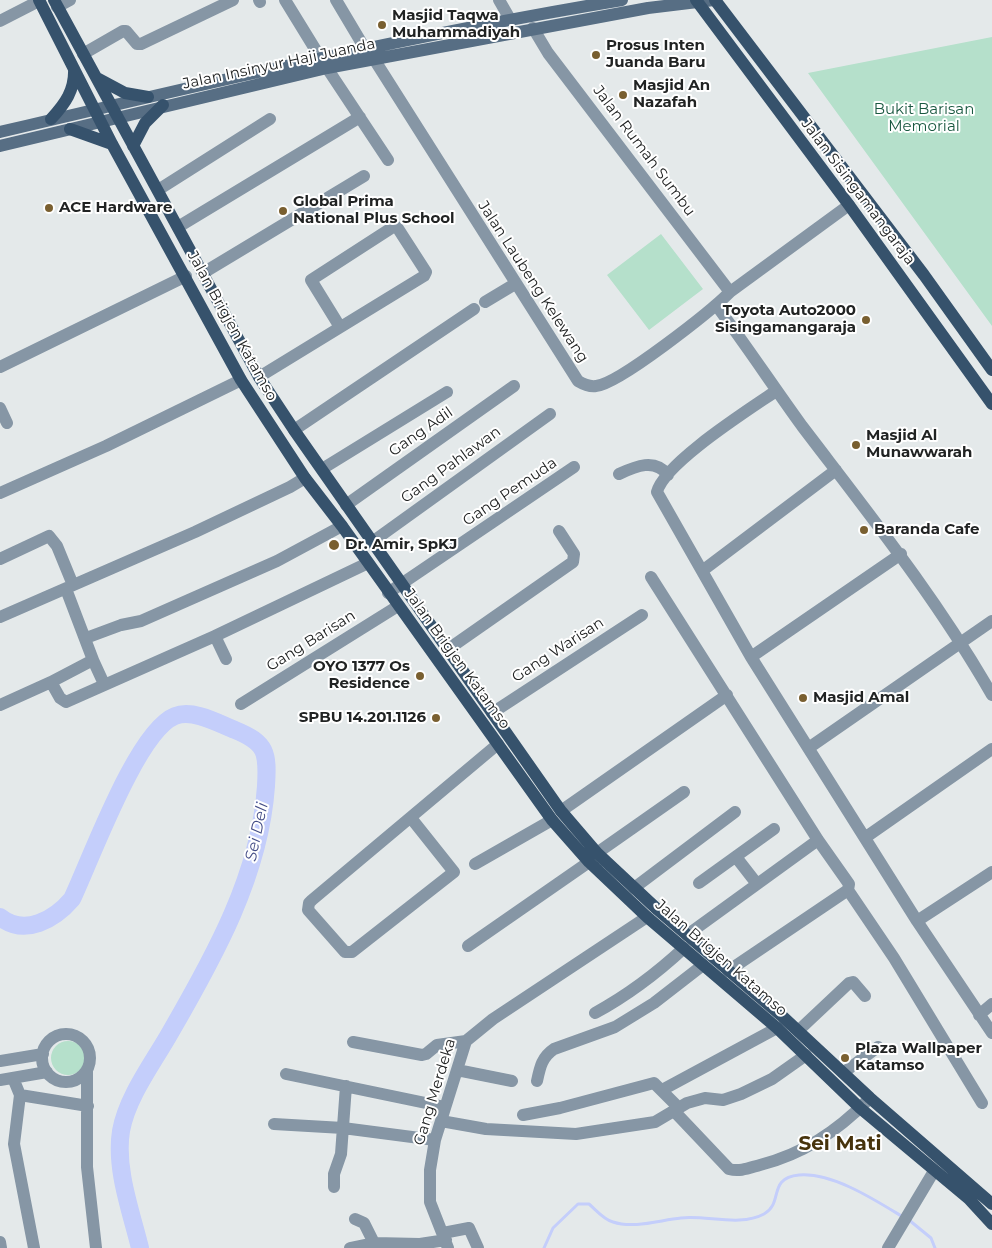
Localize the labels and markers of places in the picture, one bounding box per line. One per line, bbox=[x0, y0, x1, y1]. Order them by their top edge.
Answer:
place label: Masjid Taqwa Muhammadiyah bbox=[392, 7, 520, 42]
marker: Masjid Taqwa Muhammadiyah bbox=[376, 19, 388, 31]
place label: Prosus Inten Juanda Baru bbox=[606, 37, 706, 72]
marker: Prosus Inten Juanda Baru bbox=[590, 49, 602, 61]
place label: Masjid An Nazafah bbox=[633, 77, 710, 112]
marker: Masjid An Nazafah bbox=[617, 89, 629, 101]
place label: Global Prima National Plus School bbox=[293, 193, 455, 228]
place label: ACE Hardware bbox=[59, 199, 172, 217]
marker: ACE Hardware bbox=[43, 202, 55, 214]
marker: Global Prima National Plus School bbox=[277, 205, 289, 217]
place label: Toyota Auto2000 Sisingamangaraja bbox=[715, 302, 856, 337]
marker: Toyota Auto2000 Sisingamangaraja bbox=[860, 314, 872, 326]
place label: Masjid Al Munawwarah bbox=[866, 427, 972, 462]
marker: Masjid Al Munawwarah bbox=[850, 439, 862, 451]
place label: Baranda Cafe bbox=[874, 521, 979, 539]
marker: Baranda Cafe bbox=[858, 524, 870, 536]
place label: Dr. Amir, SpKJ bbox=[345, 536, 457, 554]
marker: Dr. Amir, SpKJ bbox=[327, 538, 341, 552]
place label: OYO 1377 Os Residence bbox=[313, 658, 410, 693]
marker: OYO 1377 Os Residence bbox=[414, 670, 426, 682]
place label: Masjid Amal bbox=[813, 689, 909, 707]
marker: Masjid Amal bbox=[797, 692, 809, 704]
place label: SPBU 14.201.1126 bbox=[299, 709, 426, 727]
marker: SPBU 14.201.1126 bbox=[430, 712, 442, 724]
place label: Plaza Wallpaper Katamso bbox=[855, 1040, 982, 1075]
marker: Plaza Wallpaper Katamso bbox=[839, 1052, 851, 1064]

